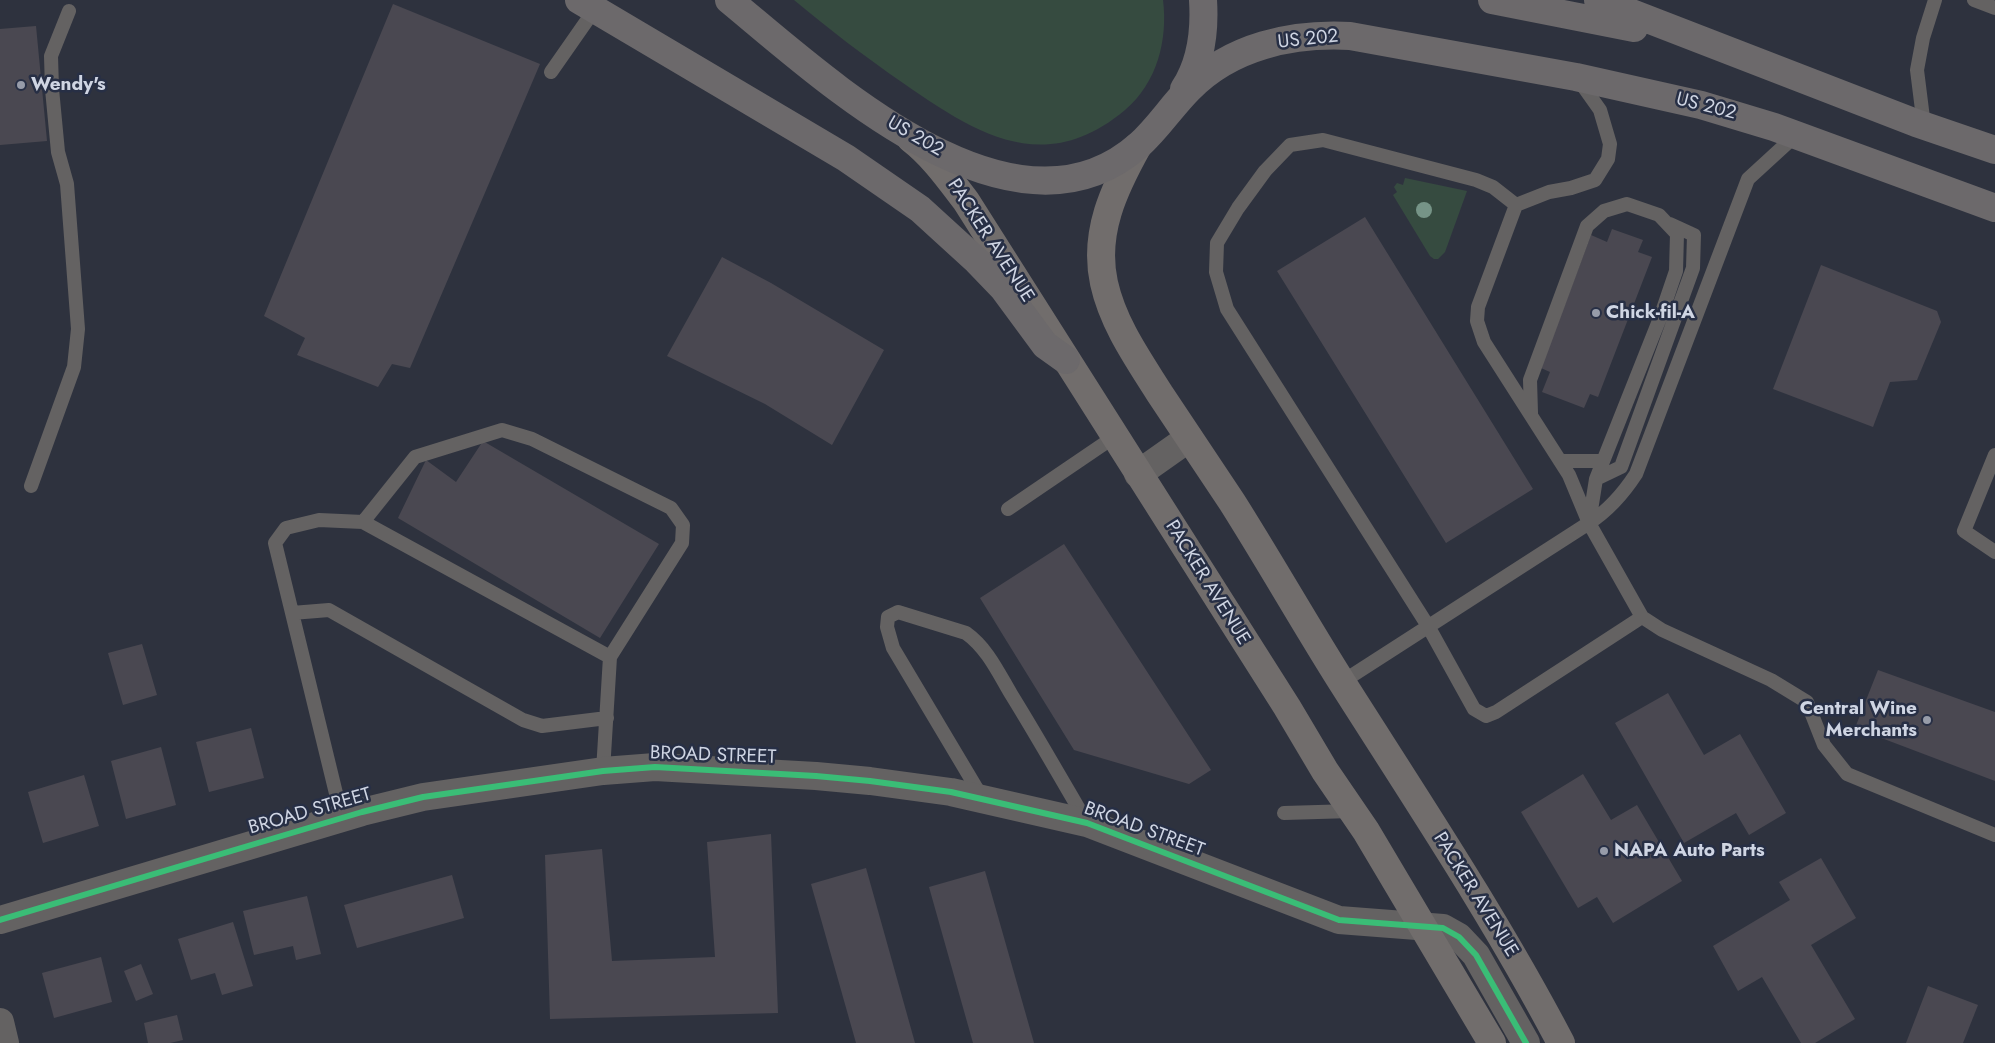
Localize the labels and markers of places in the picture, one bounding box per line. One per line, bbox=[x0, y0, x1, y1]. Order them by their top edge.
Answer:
place label: Wendy's bbox=[31, 74, 106, 96]
marker: Wendy's bbox=[15, 79, 27, 91]
place label: Chick-fil-A bbox=[1606, 302, 1695, 324]
marker: Chick-fil-A bbox=[1590, 307, 1602, 319]
place label: Central Wine Merchants bbox=[1800, 698, 1917, 742]
marker: Central Wine Merchants bbox=[1921, 714, 1933, 726]
place label: NAPA Auto Parts bbox=[1614, 840, 1765, 862]
marker: NAPA Auto Parts bbox=[1598, 845, 1610, 857]

